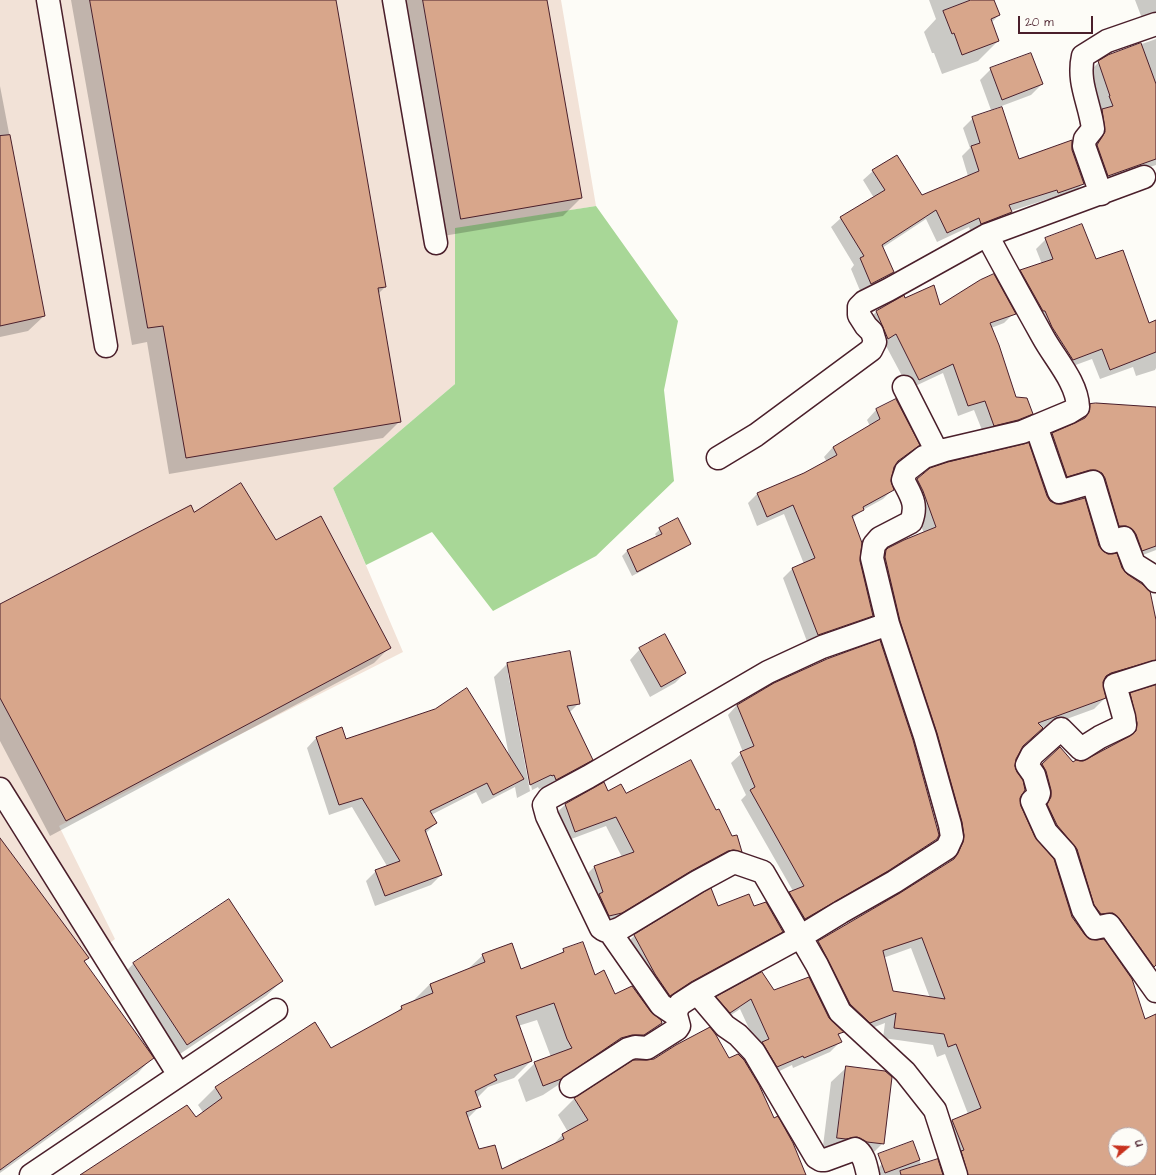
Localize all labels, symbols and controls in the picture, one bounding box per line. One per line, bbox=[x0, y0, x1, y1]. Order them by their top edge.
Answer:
scale bar bbox=[1020, 8, 1095, 34]
text: 20 m bbox=[1025, 14, 1054, 31]
north arrow bbox=[1108, 1127, 1148, 1167]
text: U bbox=[1131, 1138, 1147, 1149]

